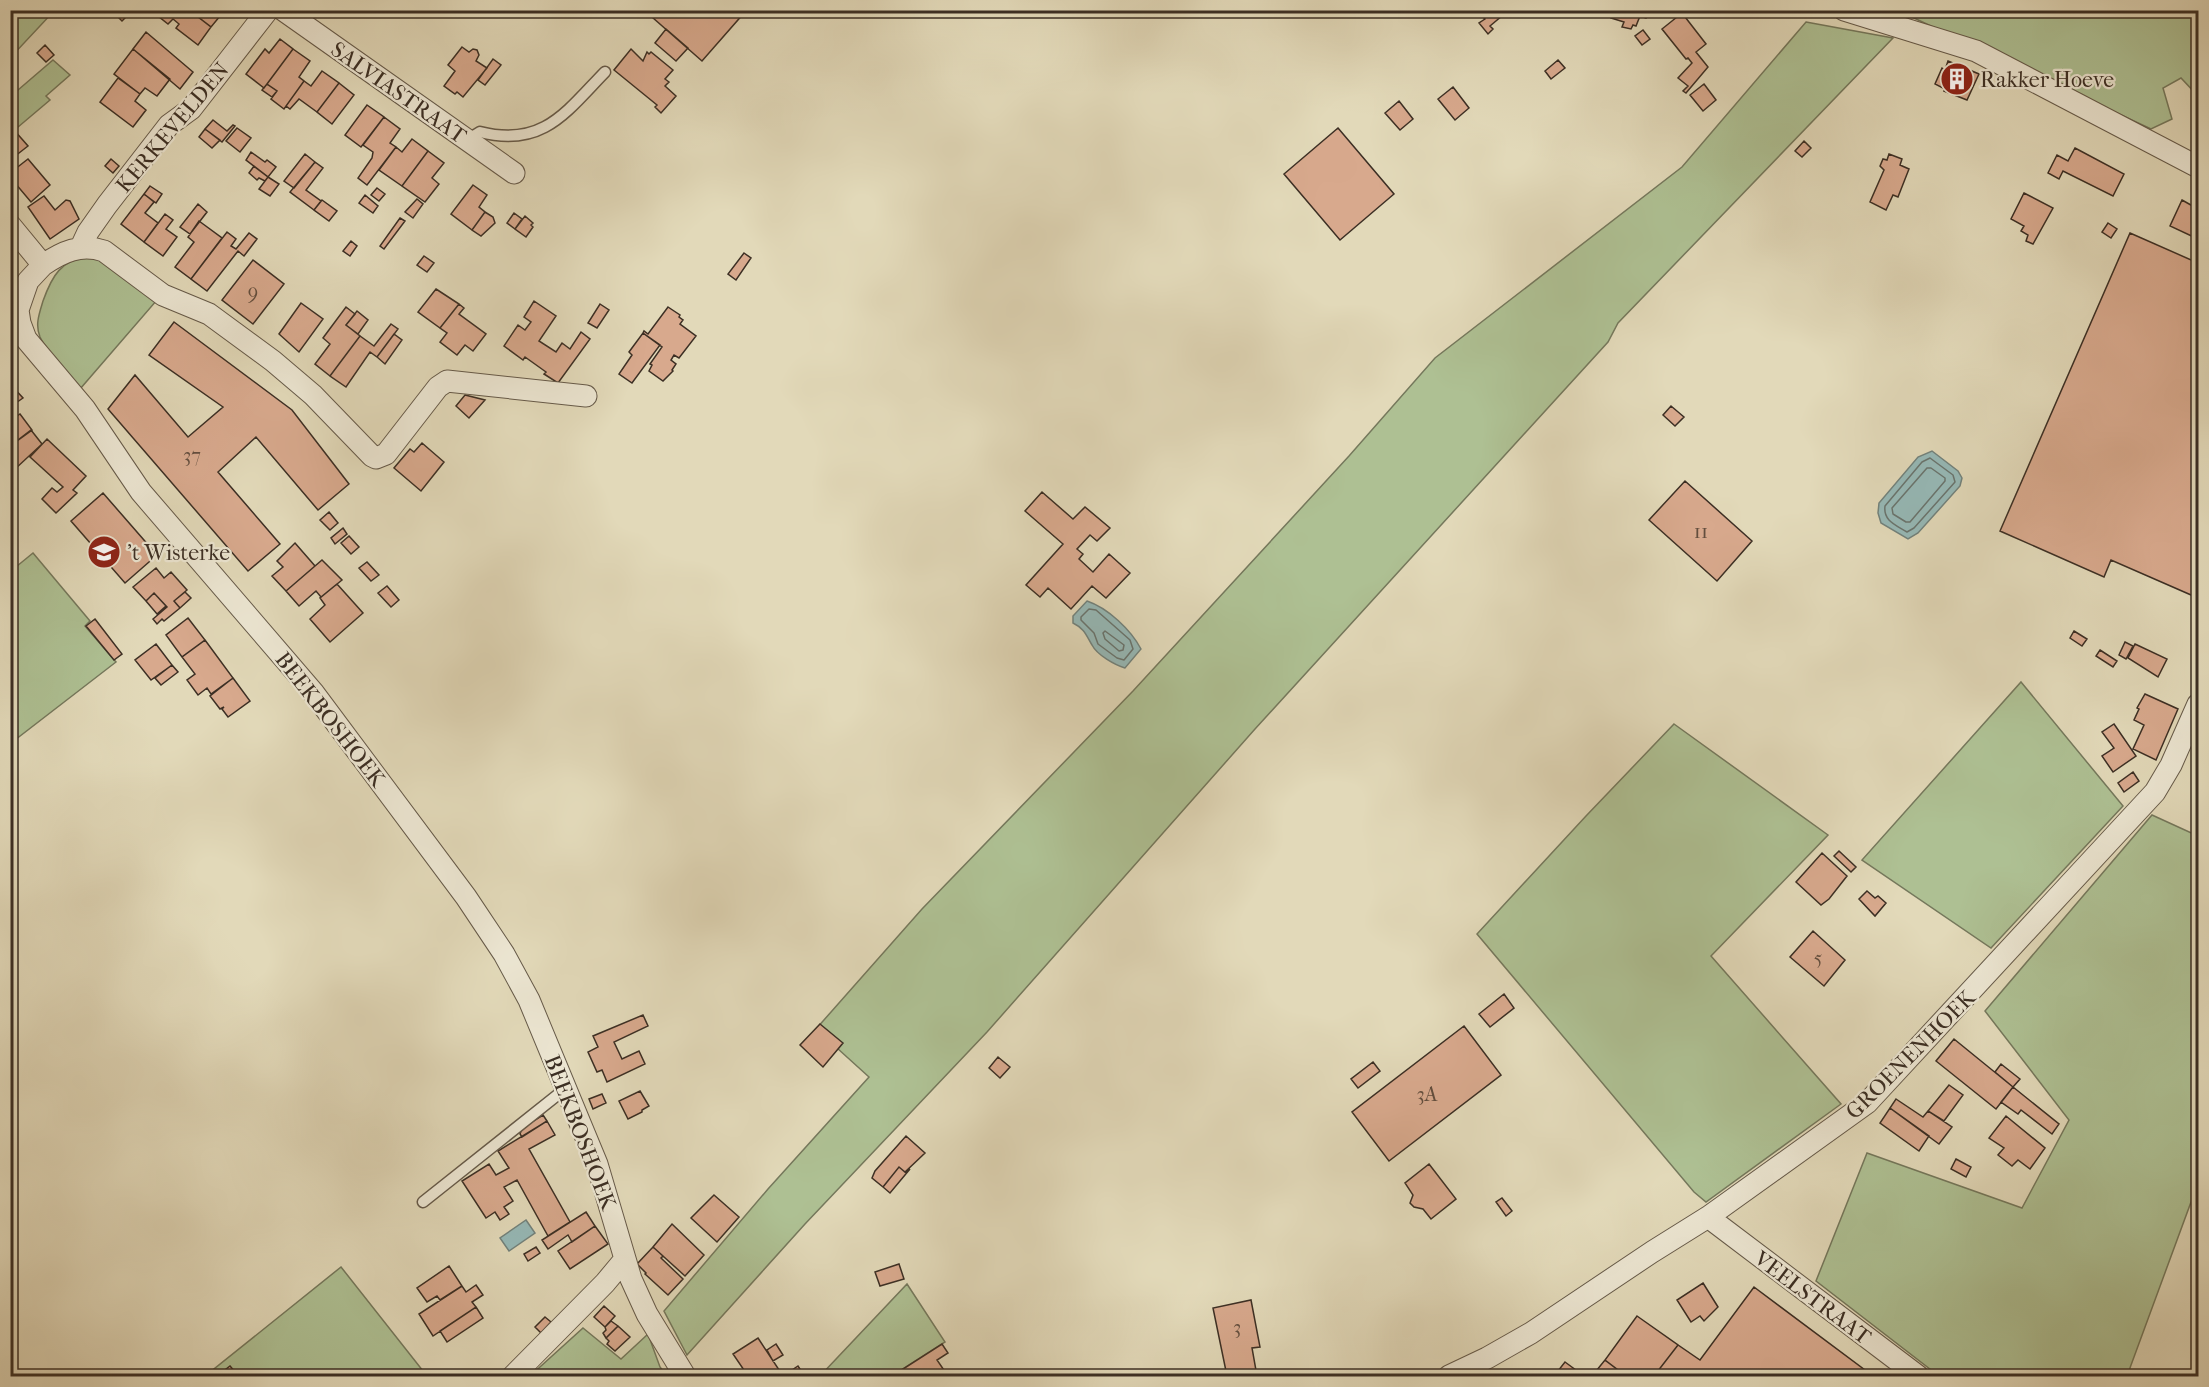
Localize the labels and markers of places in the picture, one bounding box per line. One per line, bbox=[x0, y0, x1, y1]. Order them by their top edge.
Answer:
building icon: Rakker Hoeve bbox=[1939, 61, 1975, 97]
place label: Rakker Hoeve bbox=[1980, 67, 2114, 93]
school or university icon: 't Wisterke bbox=[86, 534, 122, 570]
place label: 't Wisterke bbox=[127, 540, 230, 566]

